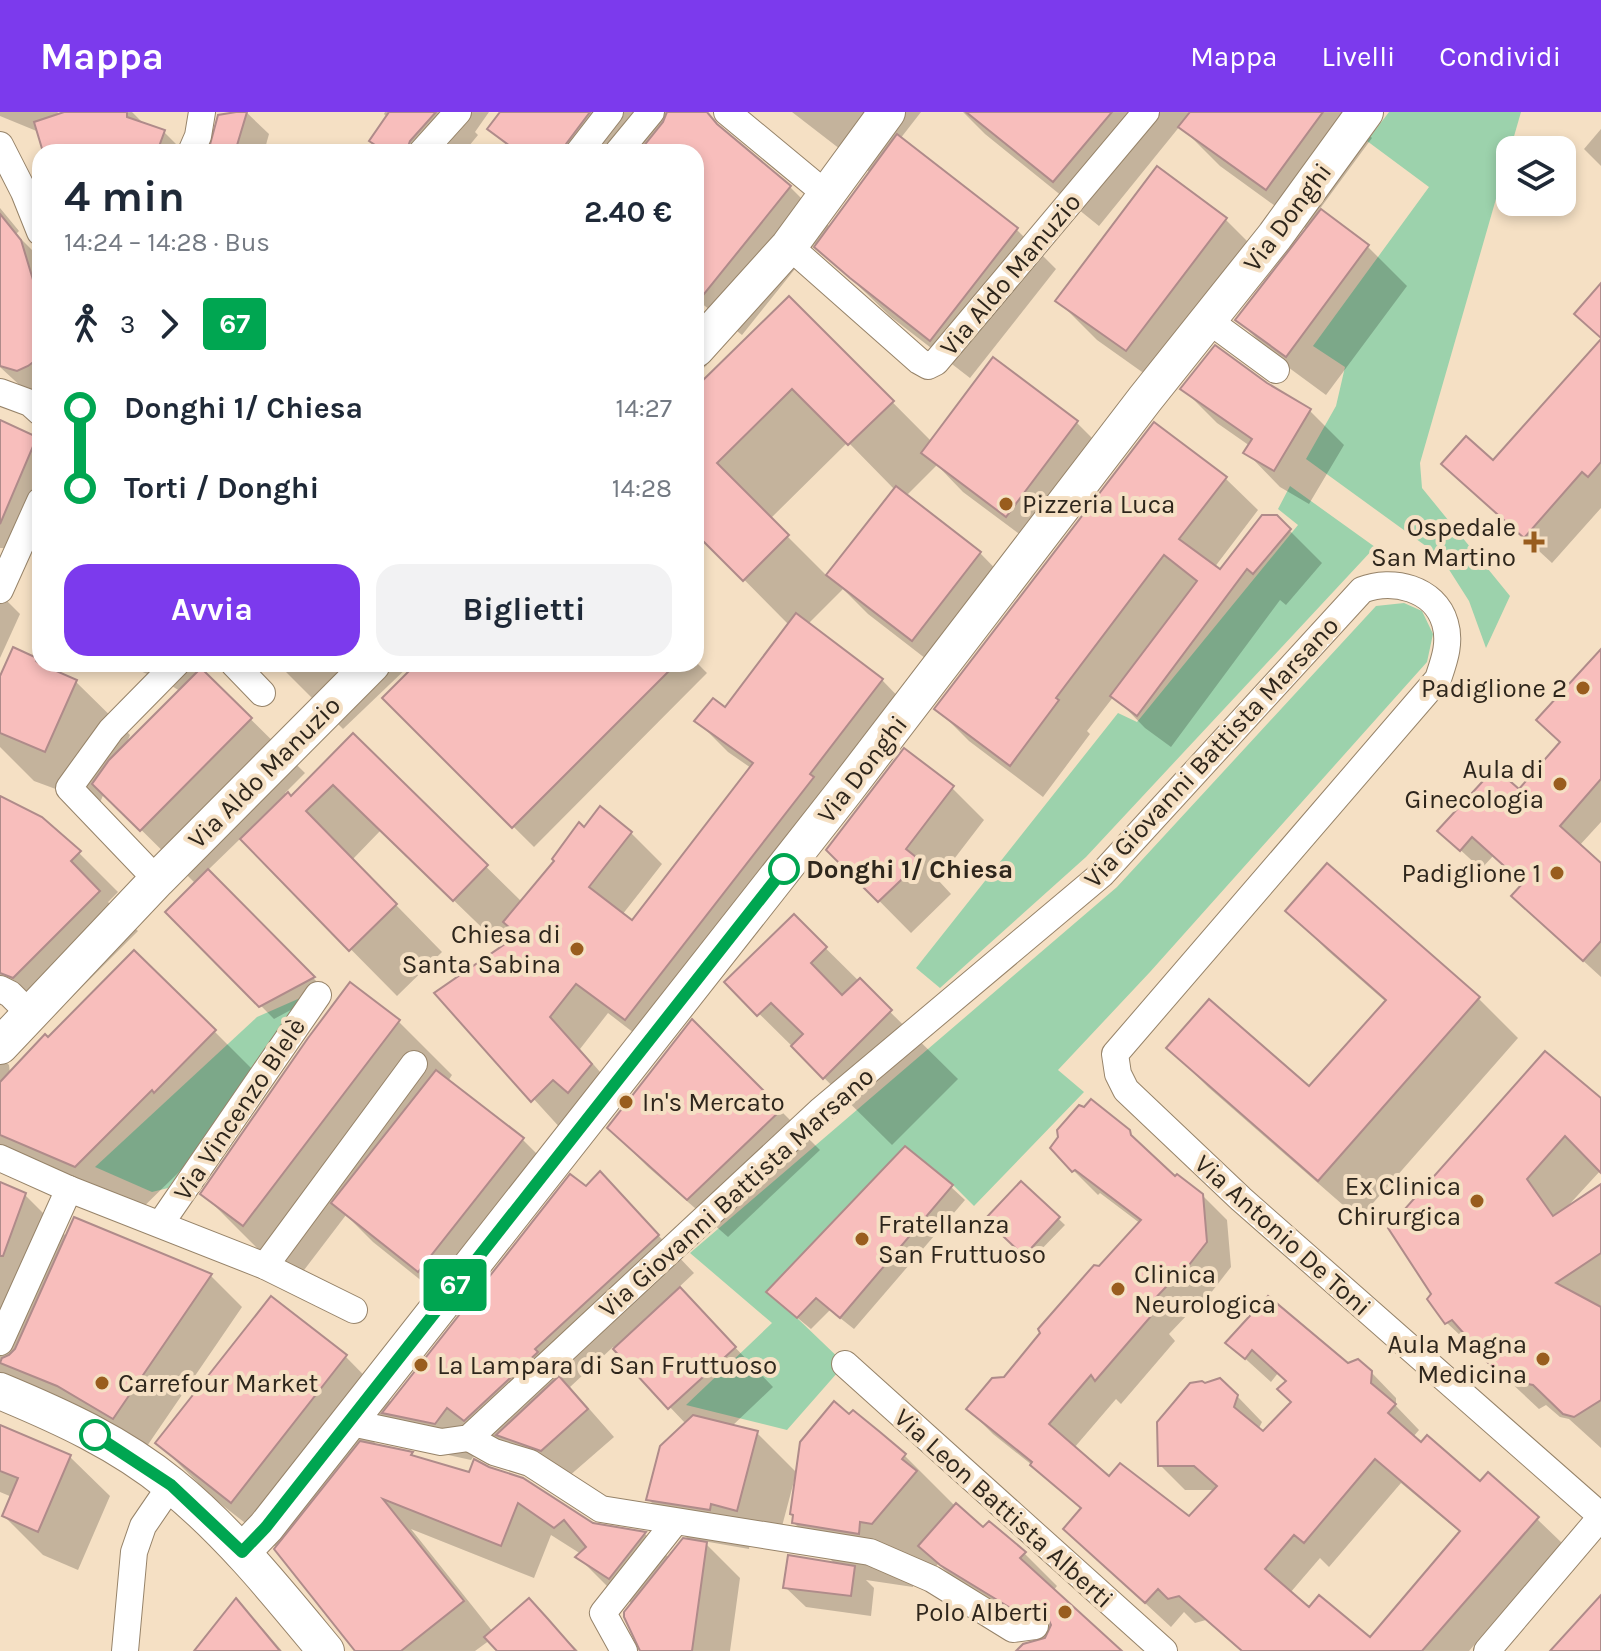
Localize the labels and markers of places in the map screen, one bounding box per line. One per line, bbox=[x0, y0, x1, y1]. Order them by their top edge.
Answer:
place label: Pizzeria Luca bbox=[1022, 489, 1175, 520]
marker: Pizzeria Luca bbox=[997, 495, 1015, 513]
place label: Ospedale San Martino bbox=[1371, 512, 1516, 573]
marker: Ospedale San Martino bbox=[1523, 531, 1545, 553]
place label: Padiglione 2 bbox=[1421, 673, 1567, 704]
marker: Padiglione 2 bbox=[1574, 679, 1592, 697]
place label: Aula di Ginecologia bbox=[1405, 754, 1544, 815]
marker: Aula di Ginecologia bbox=[1551, 775, 1569, 793]
marker: Donghi 1/ Chiesa bbox=[769, 854, 799, 884]
place label: Donghi 1/ Chiesa bbox=[806, 854, 1013, 885]
place label: Padiglione 1 bbox=[1401, 858, 1541, 889]
marker: Padiglione 1 bbox=[1548, 864, 1566, 882]
place label: Chiesa di Santa Sabina bbox=[402, 919, 561, 980]
marker: Chiesa di Santa Sabina bbox=[568, 940, 586, 958]
place label: In's Mercato bbox=[642, 1087, 785, 1118]
marker: In's Mercato bbox=[617, 1093, 635, 1111]
place label: Ex Clinica Chirurgica bbox=[1337, 1171, 1461, 1232]
marker: Ex Clinica Chirurgica bbox=[1468, 1192, 1486, 1210]
place label: Fratellanza San Fruttuoso bbox=[878, 1209, 1046, 1270]
marker: Fratellanza San Fruttuoso bbox=[853, 1230, 871, 1248]
place label: Clinica Neurologica bbox=[1134, 1259, 1276, 1320]
marker: Clinica Neurologica bbox=[1109, 1280, 1127, 1298]
place label: Aula Magna Medicina bbox=[1388, 1329, 1527, 1390]
place label: La Lampara di San Fruttuoso bbox=[437, 1350, 777, 1381]
marker: Aula Magna Medicina bbox=[1534, 1350, 1552, 1368]
marker: La Lampara di San Fruttuoso bbox=[412, 1356, 430, 1374]
place label: Carrefour Market bbox=[118, 1368, 319, 1399]
marker: Carrefour Market bbox=[93, 1374, 111, 1392]
unlabelled marker bbox=[80, 1420, 110, 1450]
place label: Polo Alberti bbox=[915, 1597, 1049, 1628]
marker: Polo Alberti bbox=[1056, 1603, 1074, 1621]

